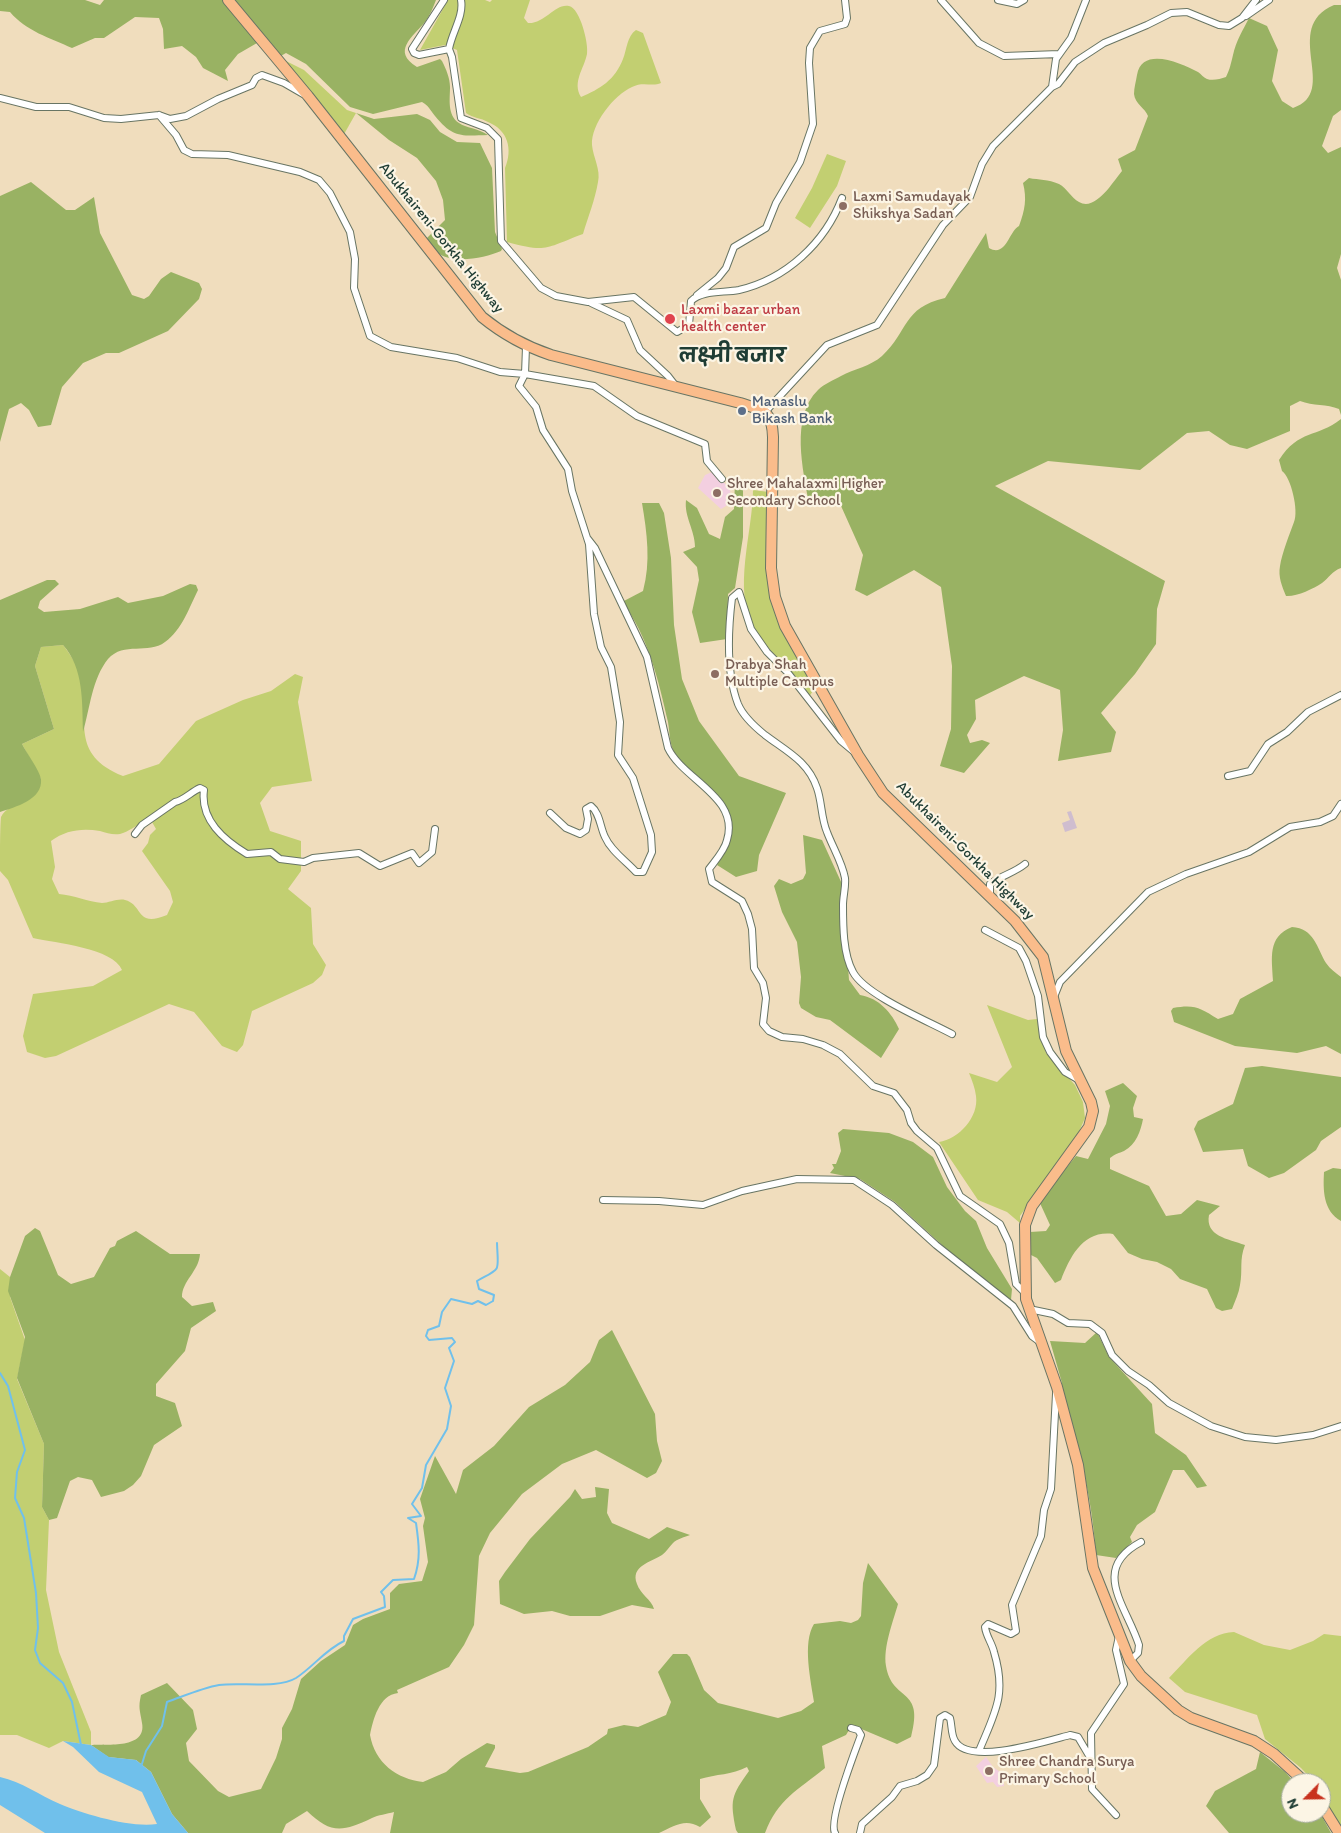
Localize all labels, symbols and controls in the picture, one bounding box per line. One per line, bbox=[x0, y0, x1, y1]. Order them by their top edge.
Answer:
street label: Abukhaireni-Gorkha Highway bbox=[375, 159, 507, 317]
place label: Laxmi Samudayak Shikshya Sadan bbox=[853, 188, 971, 223]
marker: Laxmi Samudayak Shikshya Sadan bbox=[837, 200, 849, 212]
place label: Laxmi bazar urban health center bbox=[681, 301, 800, 336]
marker: Laxmi bazar urban health center bbox=[663, 312, 677, 326]
district label: लक्ष्मी बजार bbox=[678, 345, 786, 369]
place label: Manaslu Bikash Bank bbox=[752, 393, 832, 428]
marker: Manaslu Bikash Bank bbox=[736, 405, 748, 417]
place label: Shree Mahalaxmi Higher Secondary School bbox=[727, 475, 884, 510]
marker: Shree Mahalaxmi Higher Secondary School bbox=[711, 487, 723, 499]
place label: Drabya Shah Multiple Campus bbox=[725, 656, 834, 691]
marker: Drabya Shah Multiple Campus bbox=[709, 668, 721, 680]
street label: Abukhaireni-Gorkha Highway bbox=[892, 778, 1038, 924]
place label: Shree Chandra Surya Primary School bbox=[999, 1753, 1134, 1788]
marker: Shree Chandra Surya Primary School bbox=[983, 1765, 995, 1777]
north arrow bbox=[1281, 1773, 1331, 1823]
text: N bbox=[1283, 1796, 1302, 1811]

